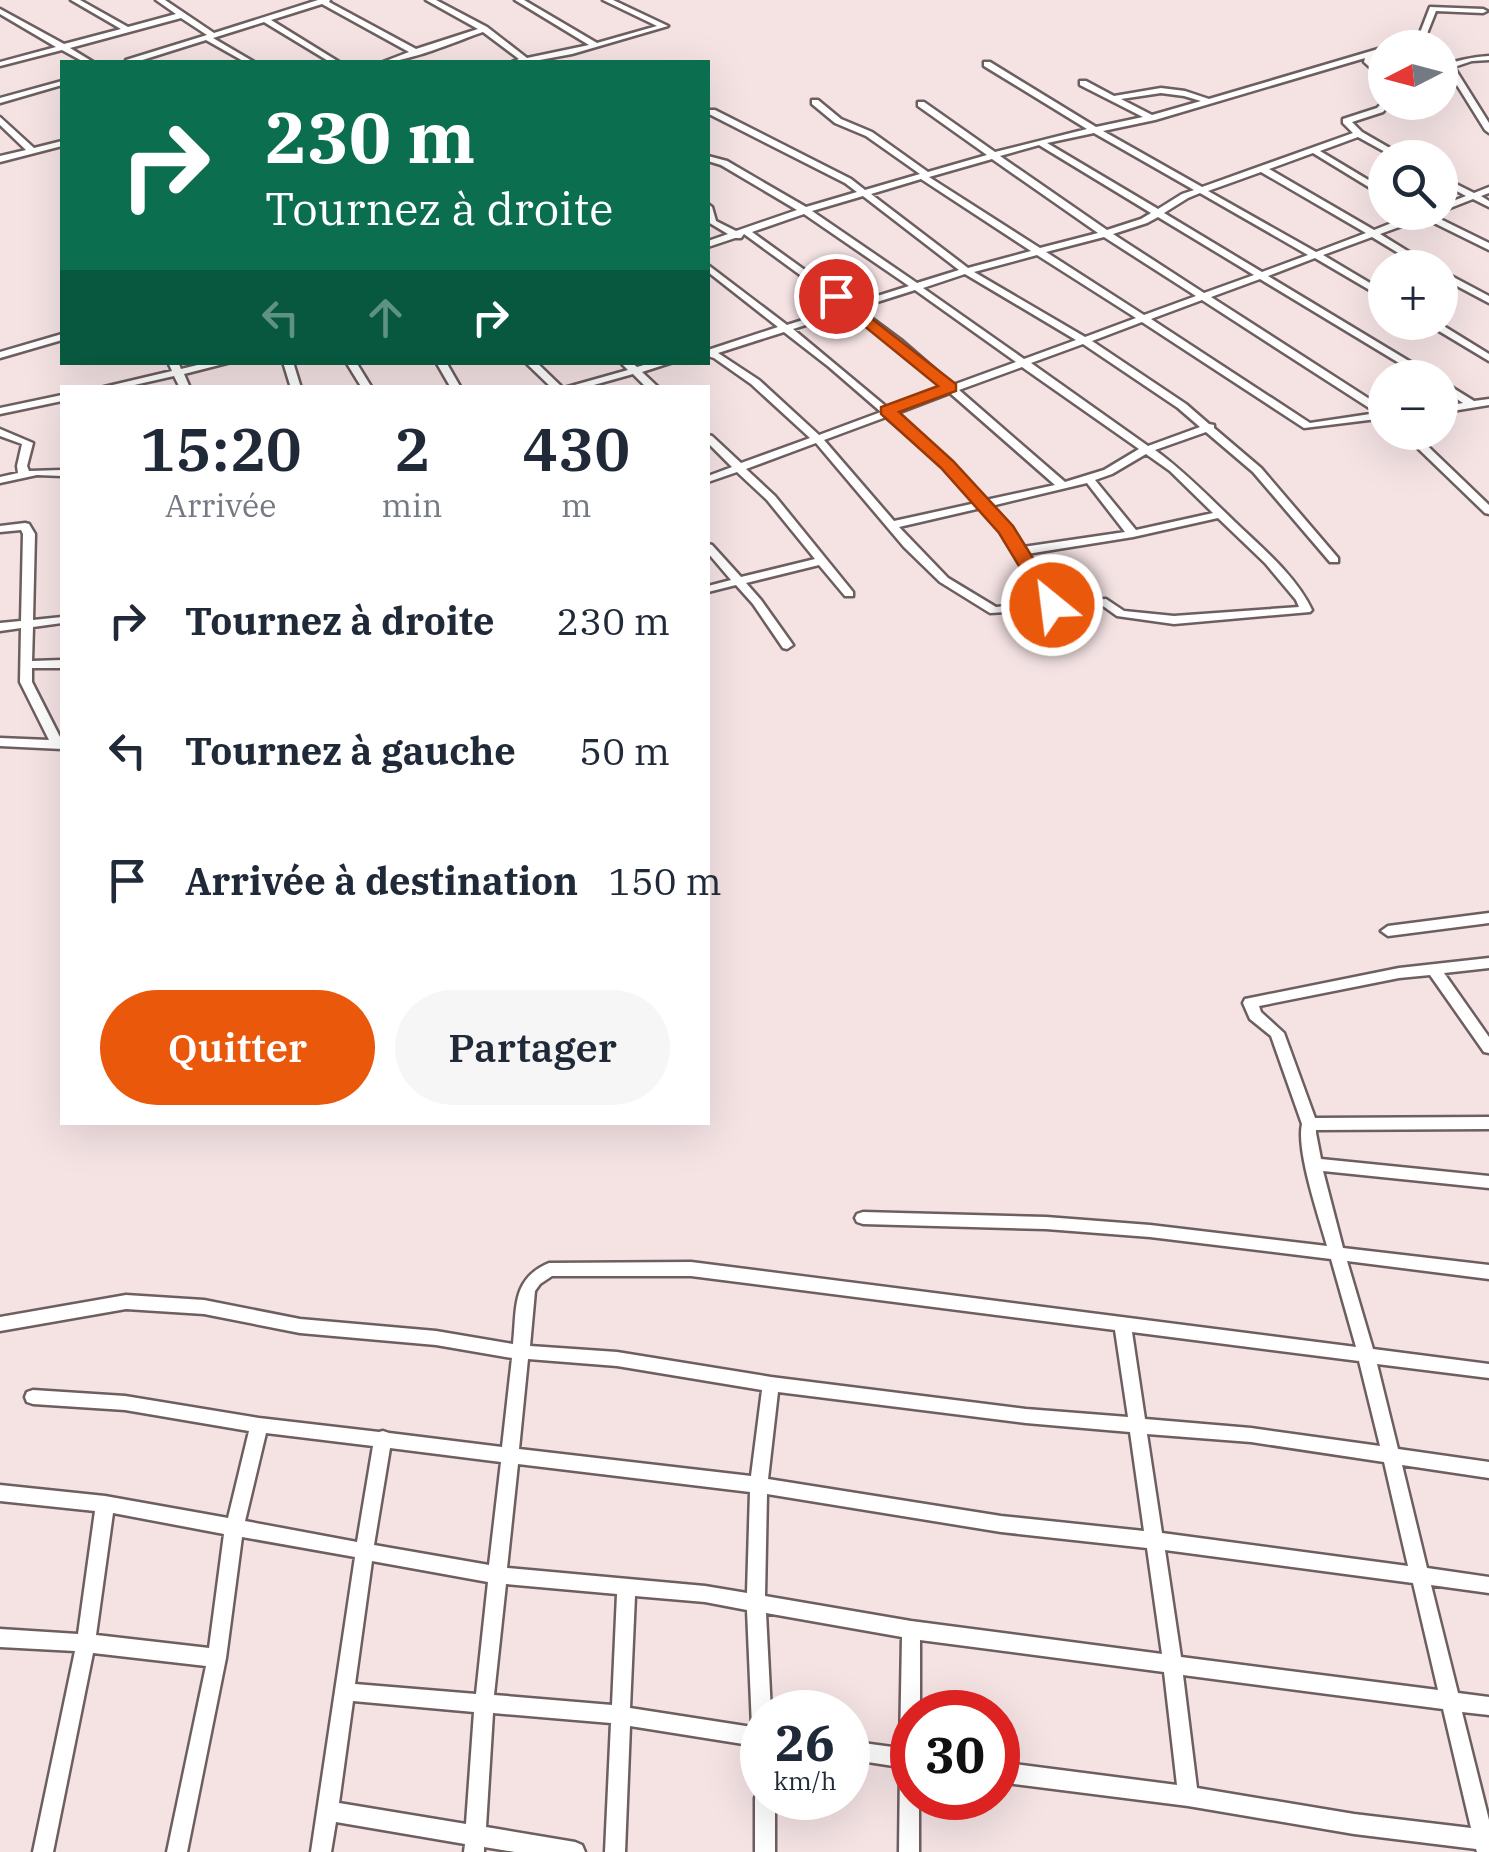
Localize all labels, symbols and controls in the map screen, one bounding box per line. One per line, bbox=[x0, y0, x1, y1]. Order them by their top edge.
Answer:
north arrow bbox=[1368, 30, 1458, 120]
map controls bbox=[1368, 30, 1458, 450]
text: 230 m bbox=[265, 91, 475, 182]
icon: right bbox=[100, 100, 230, 230]
button: search bbox=[1368, 140, 1458, 230]
text: Tournez à droite bbox=[265, 179, 613, 237]
button: + bbox=[1368, 250, 1458, 340]
pin bbox=[794, 254, 879, 339]
icon: arrive bbox=[809, 269, 864, 324]
icon: left bbox=[253, 290, 308, 345]
icon: ahead bbox=[358, 290, 413, 345]
icon: right bbox=[463, 290, 518, 345]
button: − bbox=[1368, 360, 1458, 450]
text: 15:20 bbox=[140, 409, 302, 488]
text: 2 bbox=[394, 409, 430, 488]
text: 430 bbox=[522, 409, 630, 488]
text: Arrivée bbox=[165, 484, 276, 526]
text: min bbox=[381, 484, 442, 526]
text: m bbox=[561, 484, 591, 526]
position arrow bbox=[1000, 553, 1104, 657]
icon: right bbox=[100, 593, 155, 648]
text: Tournez à droite bbox=[185, 596, 494, 645]
text: 230 m bbox=[557, 596, 670, 645]
icon: left bbox=[100, 723, 155, 778]
text: Tournez à gauche bbox=[185, 726, 516, 775]
text: 50 m bbox=[579, 726, 670, 775]
icon: arrive bbox=[100, 853, 155, 908]
text: Arrivée à destination bbox=[185, 856, 578, 905]
text: 150 m bbox=[608, 856, 722, 905]
button: Quitter bbox=[100, 990, 375, 1105]
button: Partager bbox=[395, 990, 670, 1105]
speed limit sign: 30 bbox=[890, 1690, 1020, 1820]
text: 26 bbox=[775, 1710, 835, 1775]
text: km/h bbox=[773, 1764, 837, 1797]

